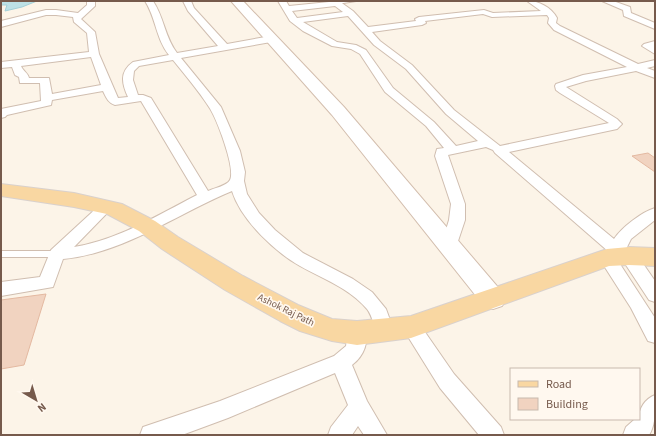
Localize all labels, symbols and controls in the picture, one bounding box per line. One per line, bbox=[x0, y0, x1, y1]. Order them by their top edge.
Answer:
street label: Ashok Raj Path bbox=[255, 290, 317, 330]
legend bbox=[510, 368, 640, 420]
text: Road bbox=[546, 376, 572, 393]
north arrow bbox=[16, 380, 56, 420]
text: Building bbox=[546, 396, 588, 413]
text: N bbox=[34, 399, 49, 416]

